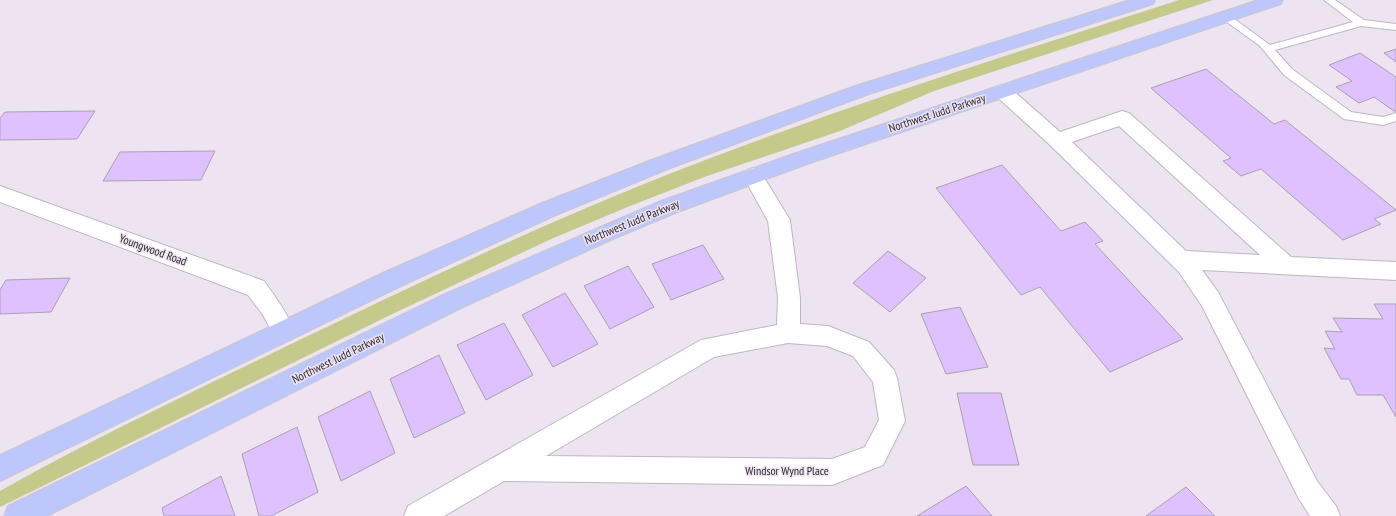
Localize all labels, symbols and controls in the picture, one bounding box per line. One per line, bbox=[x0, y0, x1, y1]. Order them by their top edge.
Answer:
street label: Northwest Judd Parkway bbox=[887, 90, 988, 135]
street label: Northwest Judd Parkway bbox=[582, 196, 682, 247]
street label: Youngwood Road bbox=[117, 230, 189, 269]
street label: Northwest Judd Parkway bbox=[289, 328, 387, 386]
street label: Windsor Wynd Place bbox=[745, 463, 829, 478]

